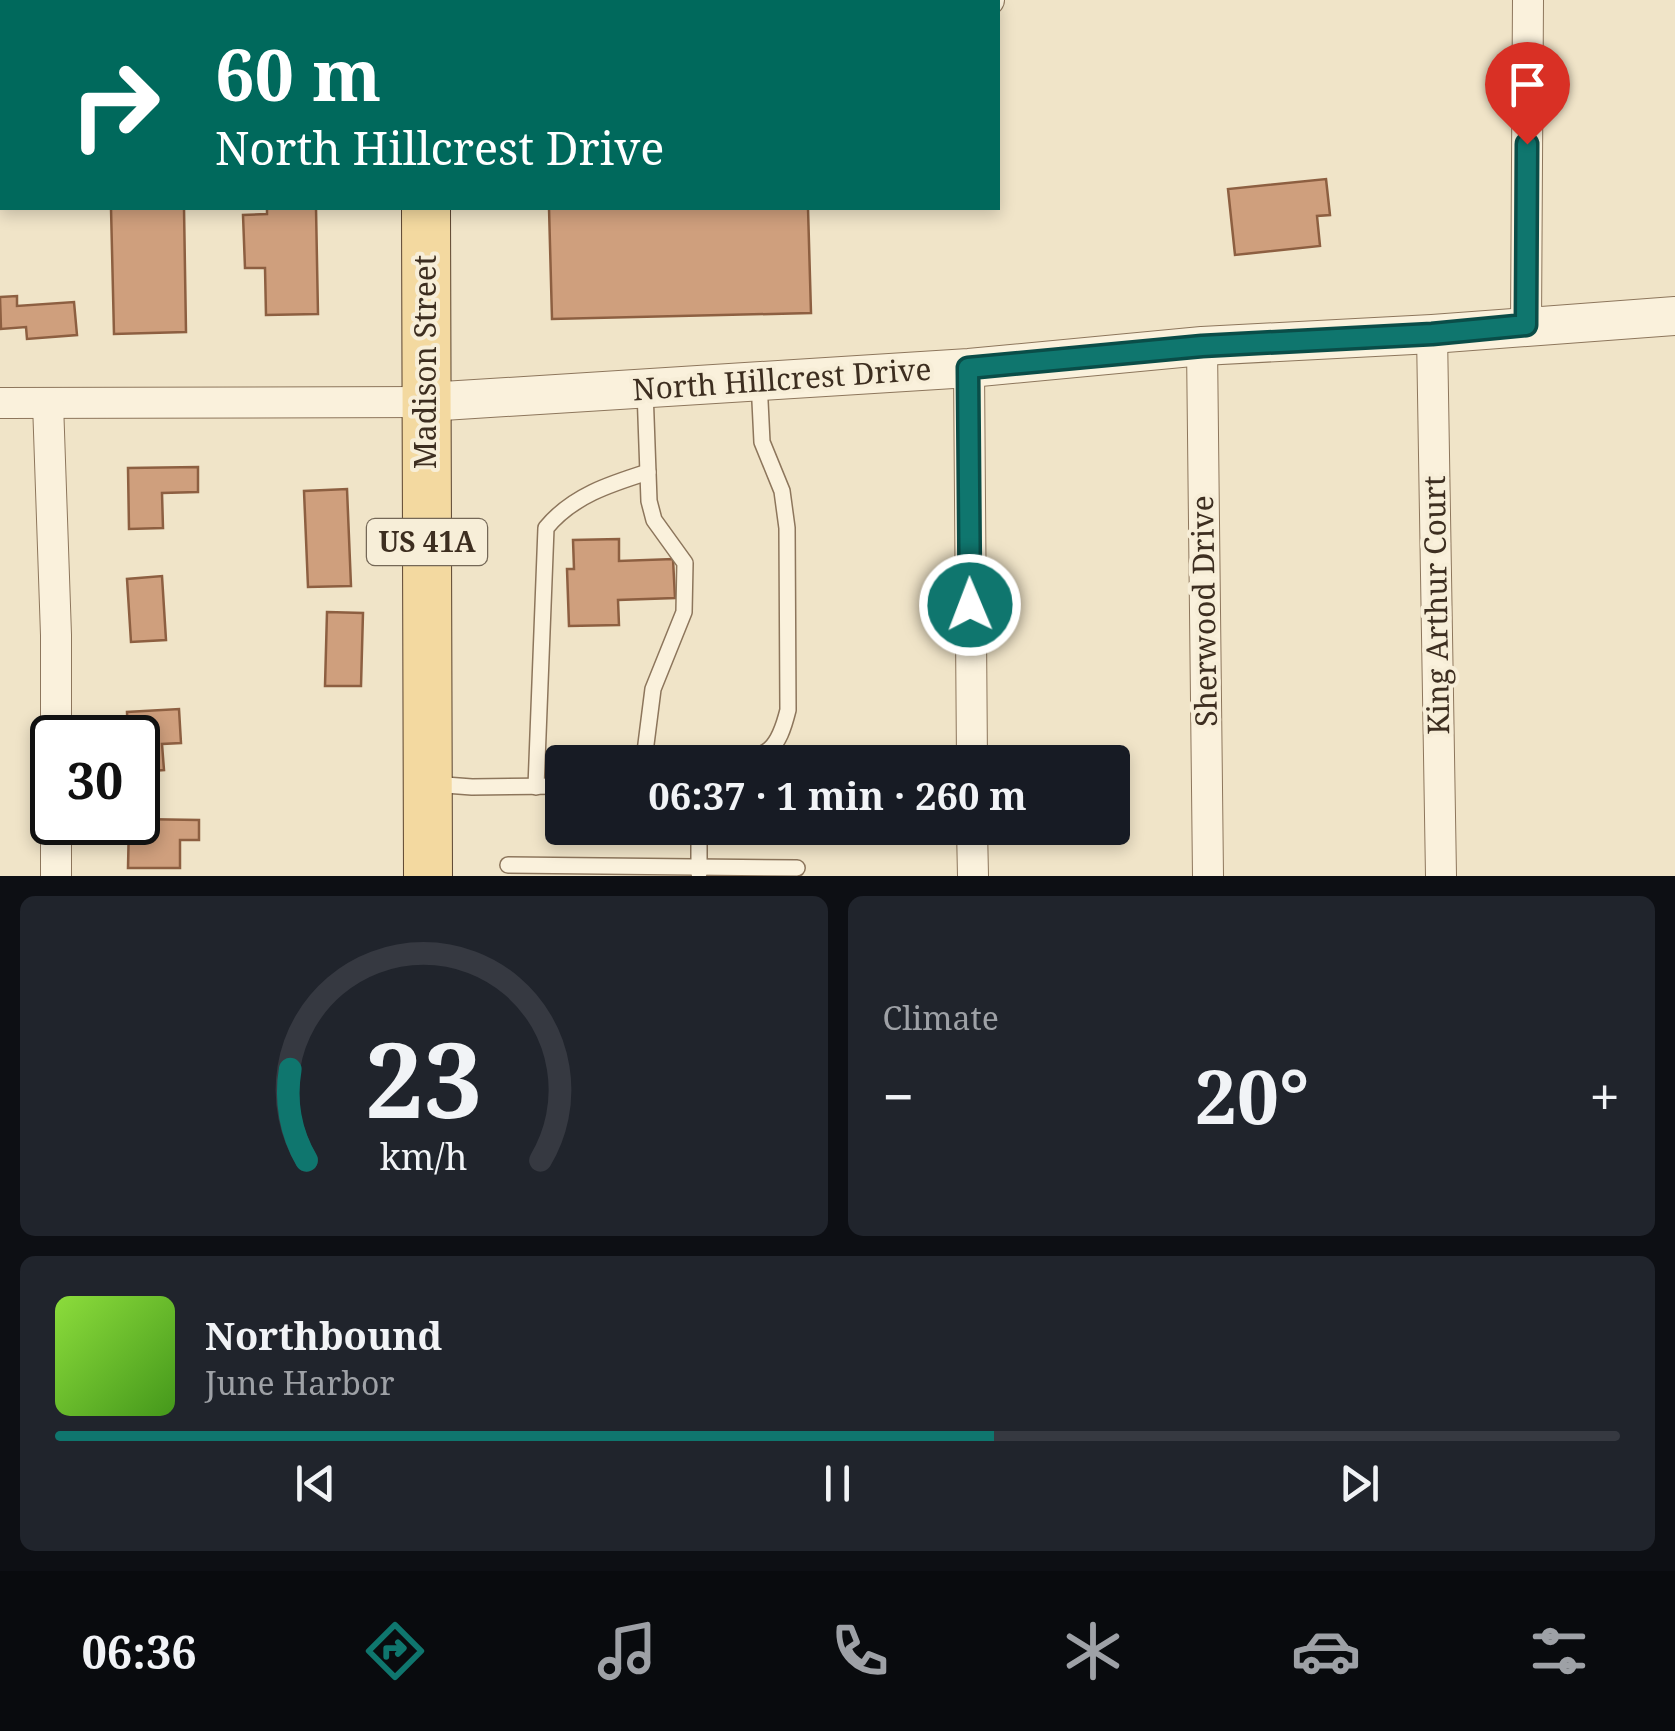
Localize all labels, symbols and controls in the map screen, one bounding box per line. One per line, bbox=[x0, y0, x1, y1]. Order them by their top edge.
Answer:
text: 60 m bbox=[215, 26, 381, 122]
icon: right bbox=[50, 40, 180, 170]
pin bbox=[1485, 42, 1570, 145]
icon: arrive bbox=[1500, 57, 1555, 112]
text: North Hillcrest Drive bbox=[215, 117, 664, 178]
street label: Madison Street bbox=[404, 255, 445, 469]
street label: North Hillcrest Drive bbox=[631, 348, 933, 409]
street label: King Arthur Court bbox=[1413, 475, 1458, 735]
street label: Sherwood Drive bbox=[1181, 495, 1226, 727]
road number: US 41A bbox=[367, 519, 487, 565]
position arrow bbox=[918, 553, 1022, 657]
speed limit sign: 30 bbox=[30, 715, 160, 845]
text: 06:37 · 1 min · 260 m bbox=[648, 769, 1027, 821]
text: Climate bbox=[883, 996, 999, 1039]
text: 23 bbox=[365, 1007, 483, 1148]
text: 20° bbox=[1194, 1044, 1309, 1146]
text: − bbox=[883, 1058, 914, 1133]
text: + bbox=[1589, 1058, 1620, 1133]
text: km/h bbox=[380, 1132, 468, 1180]
text: Northbound bbox=[205, 1309, 442, 1361]
text: June Harbor bbox=[205, 1361, 394, 1404]
icon: previous bbox=[288, 1456, 343, 1511]
icon: pause bbox=[810, 1456, 865, 1511]
icon: next bbox=[1332, 1456, 1387, 1511]
icon: directions bbox=[360, 1616, 430, 1686]
icon: music bbox=[592, 1616, 662, 1686]
icon: phone bbox=[825, 1616, 895, 1686]
icon: climate bbox=[1058, 1616, 1128, 1686]
icon: car bbox=[1291, 1616, 1361, 1686]
icon: filters bbox=[1524, 1616, 1594, 1686]
text: 06:36 bbox=[81, 1621, 197, 1682]

